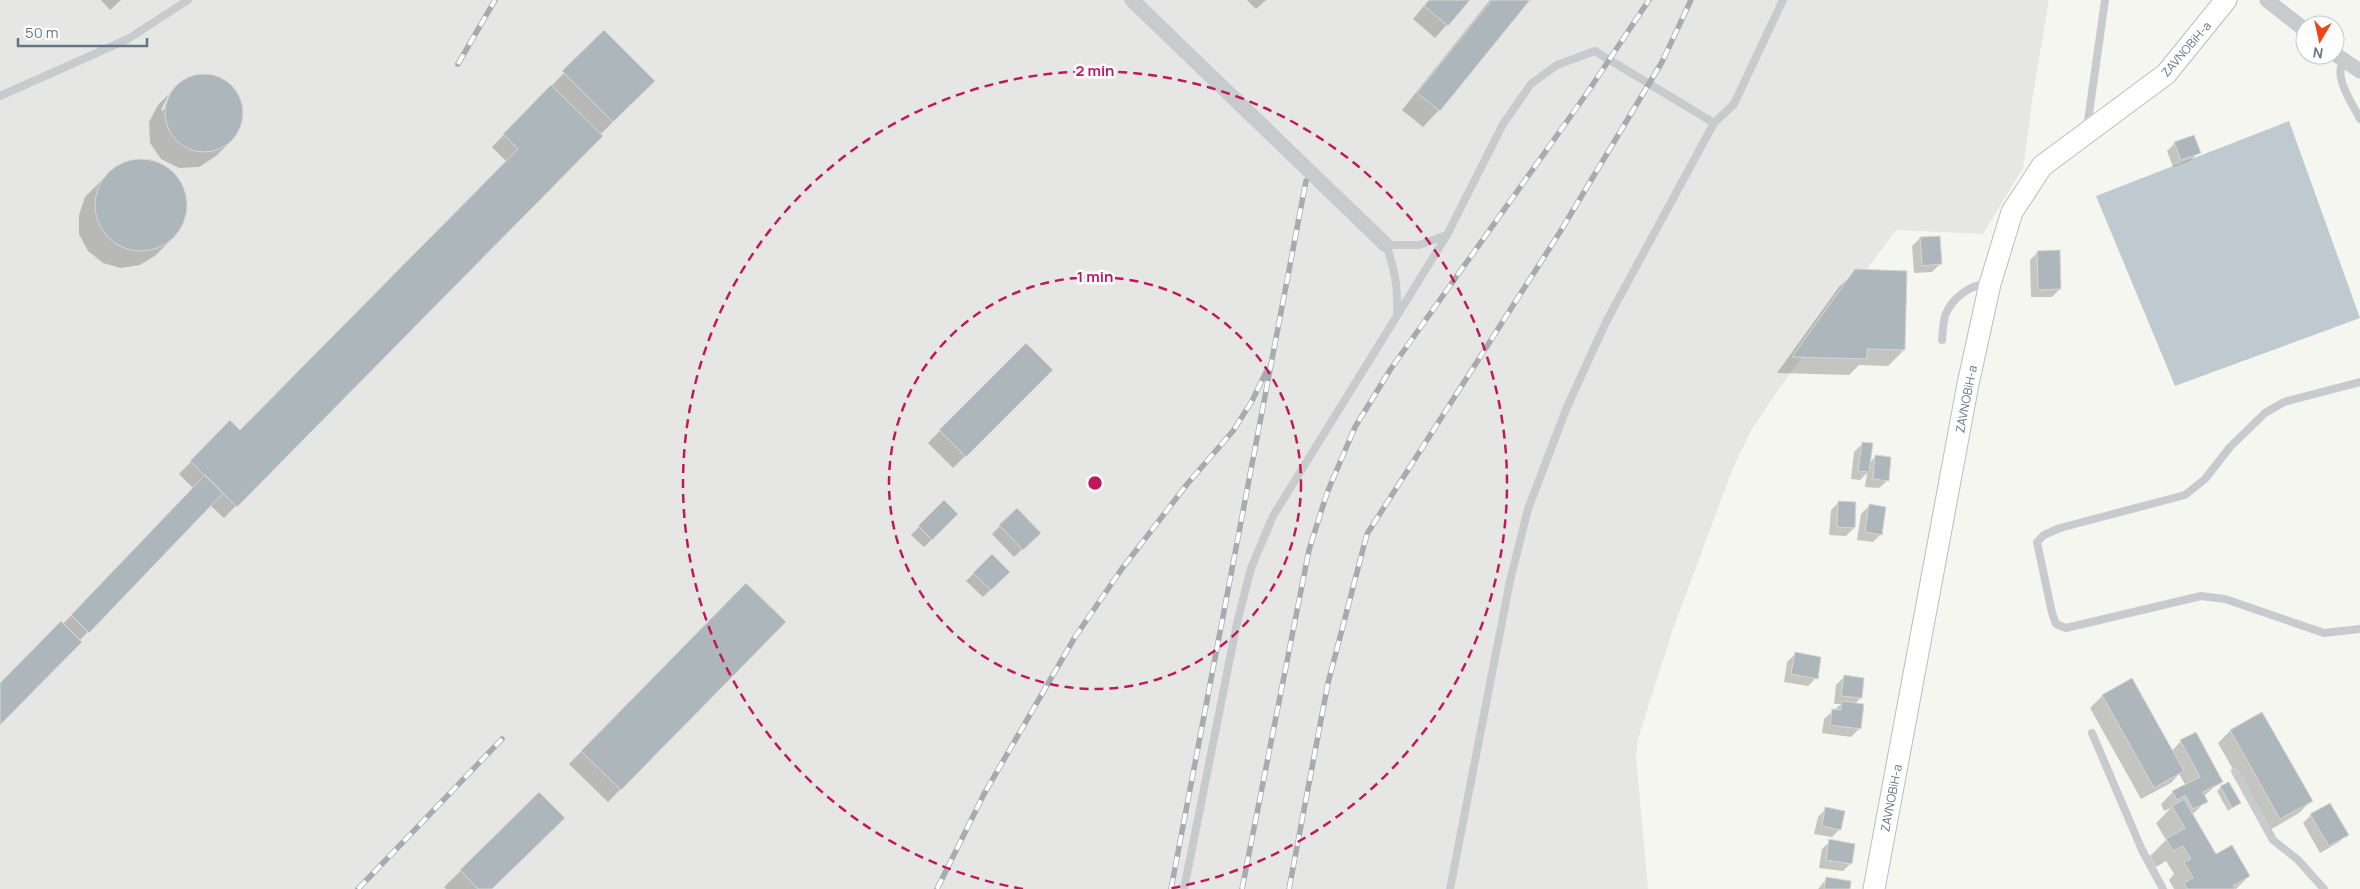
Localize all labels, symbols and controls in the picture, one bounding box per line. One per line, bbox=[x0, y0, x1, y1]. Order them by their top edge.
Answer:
scale bar bbox=[18, 15, 146, 47]
north arrow bbox=[2295, 15, 2345, 65]
street label: ZAVNOBiH-a bbox=[2157, 18, 2215, 80]
text: 50 m bbox=[25, 22, 59, 43]
text: N bbox=[2311, 43, 2324, 64]
text: 2 min bbox=[1075, 60, 1115, 81]
text: 1 min bbox=[1077, 266, 1113, 287]
street label: ZAVNOBiH-a bbox=[1951, 364, 1981, 434]
centre of rings bbox=[1086, 474, 1104, 492]
street label: ZAVNOBiH-a bbox=[1876, 763, 1906, 833]

